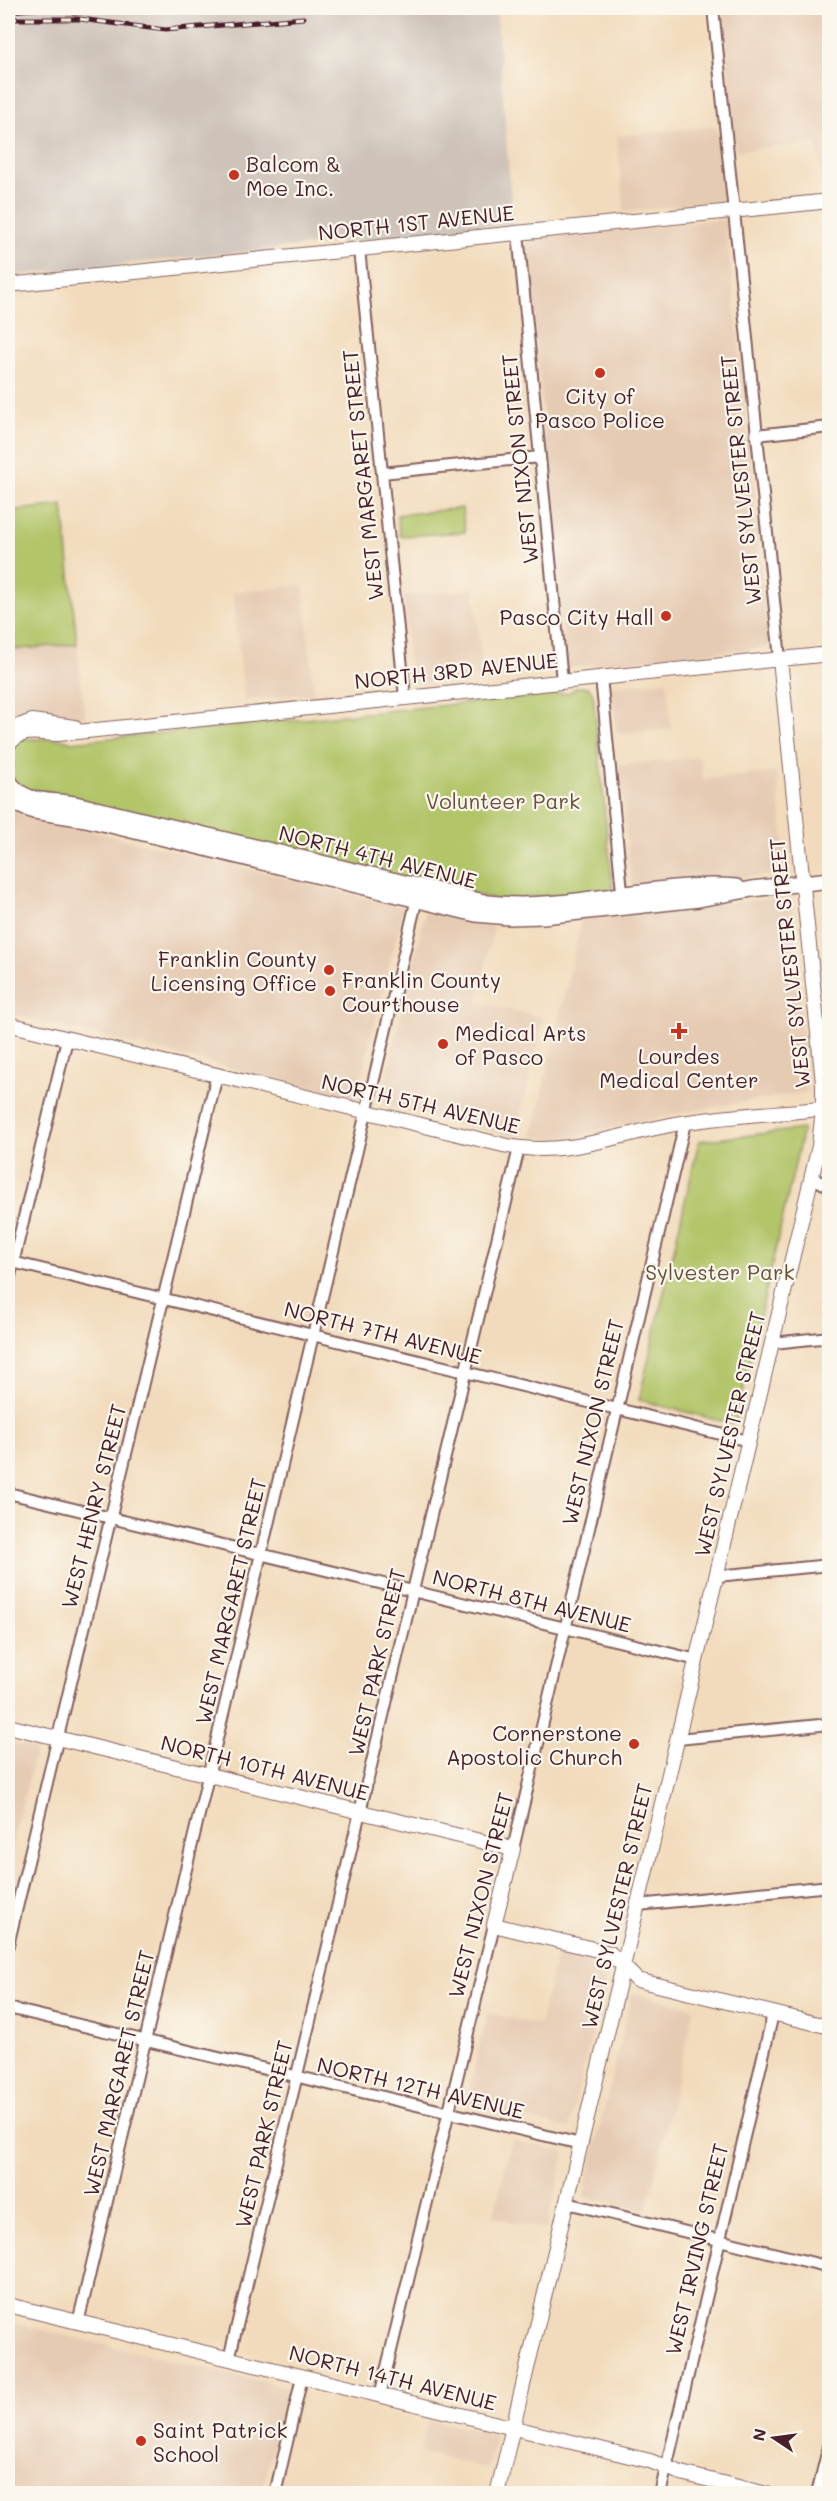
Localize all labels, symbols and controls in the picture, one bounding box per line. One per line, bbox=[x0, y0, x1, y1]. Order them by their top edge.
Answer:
place label: Balcom & Moe Inc. bbox=[246, 150, 341, 201]
marker: Balcom & Moe Inc. bbox=[227, 168, 241, 182]
street label: NORTH 1ST AVENUE bbox=[317, 198, 515, 246]
street label: WEST MARGARET STREET bbox=[335, 348, 389, 602]
street label: WEST NIXON STREET bbox=[495, 353, 543, 565]
street label: WEST SYLVESTER STREET bbox=[713, 354, 767, 606]
marker: City of Pasco Police bbox=[593, 366, 607, 380]
place label: City of Pasco Police bbox=[535, 382, 665, 433]
place label: Pasco City Hall bbox=[499, 603, 654, 630]
marker: Pasco City Hall bbox=[659, 609, 673, 623]
street label: NORTH 3RD AVENUE bbox=[353, 646, 559, 694]
park label: Volunteer Park bbox=[426, 787, 580, 814]
street label: NORTH 4TH AVENUE bbox=[276, 818, 480, 894]
street label: WEST SYLVESTER STREET bbox=[762, 837, 816, 1089]
place label: Franklin County Licensing Office bbox=[151, 945, 317, 996]
marker: Franklin County Licensing Office bbox=[322, 963, 336, 977]
place label: Franklin County Courthouse bbox=[342, 966, 501, 1017]
marker: Franklin County Courthouse bbox=[323, 984, 337, 998]
place label: Medical Arts of Pasco bbox=[455, 1019, 586, 1070]
marker: Lourdes Medical Center bbox=[670, 1022, 688, 1040]
marker: Medical Arts of Pasco bbox=[436, 1037, 450, 1051]
place label: Lourdes Medical Center bbox=[599, 1042, 759, 1093]
street label: NORTH 5TH AVENUE bbox=[319, 1067, 523, 1139]
park label: Sylvester Park bbox=[645, 1258, 795, 1285]
street label: NORTH 7TH AVENUE bbox=[281, 1294, 485, 1370]
street label: WEST SYLVESTER STREET bbox=[688, 1309, 770, 1559]
street label: WEST NIXON STREET bbox=[555, 1316, 629, 1528]
street label: WEST HENRY STREET bbox=[55, 1401, 131, 1611]
street label: WEST MARGARET STREET bbox=[188, 1475, 272, 1727]
street label: NORTH 8TH AVENUE bbox=[430, 1562, 634, 1638]
street label: WEST PARK STREET bbox=[341, 1565, 411, 1759]
place label: Cornerstone Apostolic Church bbox=[446, 1719, 622, 1770]
street label: NORTH 10TH AVENUE bbox=[158, 1728, 372, 1806]
marker: Cornerstone Apostolic Church bbox=[627, 1737, 641, 1751]
street label: WEST SYLVESTER STREET bbox=[575, 1781, 657, 2031]
street label: WEST NIXON STREET bbox=[441, 1789, 519, 2001]
street label: WEST MARGARET STREET bbox=[76, 1947, 160, 2199]
street label: WEST PARK STREET bbox=[228, 2037, 298, 2231]
street label: NORTH 12TH AVENUE bbox=[315, 2050, 527, 2124]
street label: WEST IRVING STREET bbox=[658, 2140, 734, 2358]
street label: NORTH 14TH AVENUE bbox=[287, 2338, 499, 2416]
north arrow bbox=[744, 2408, 804, 2468]
place label: Saint Patrick School bbox=[153, 2416, 288, 2467]
text: N bbox=[747, 2426, 770, 2443]
marker: Saint Patrick School bbox=[134, 2434, 148, 2448]

